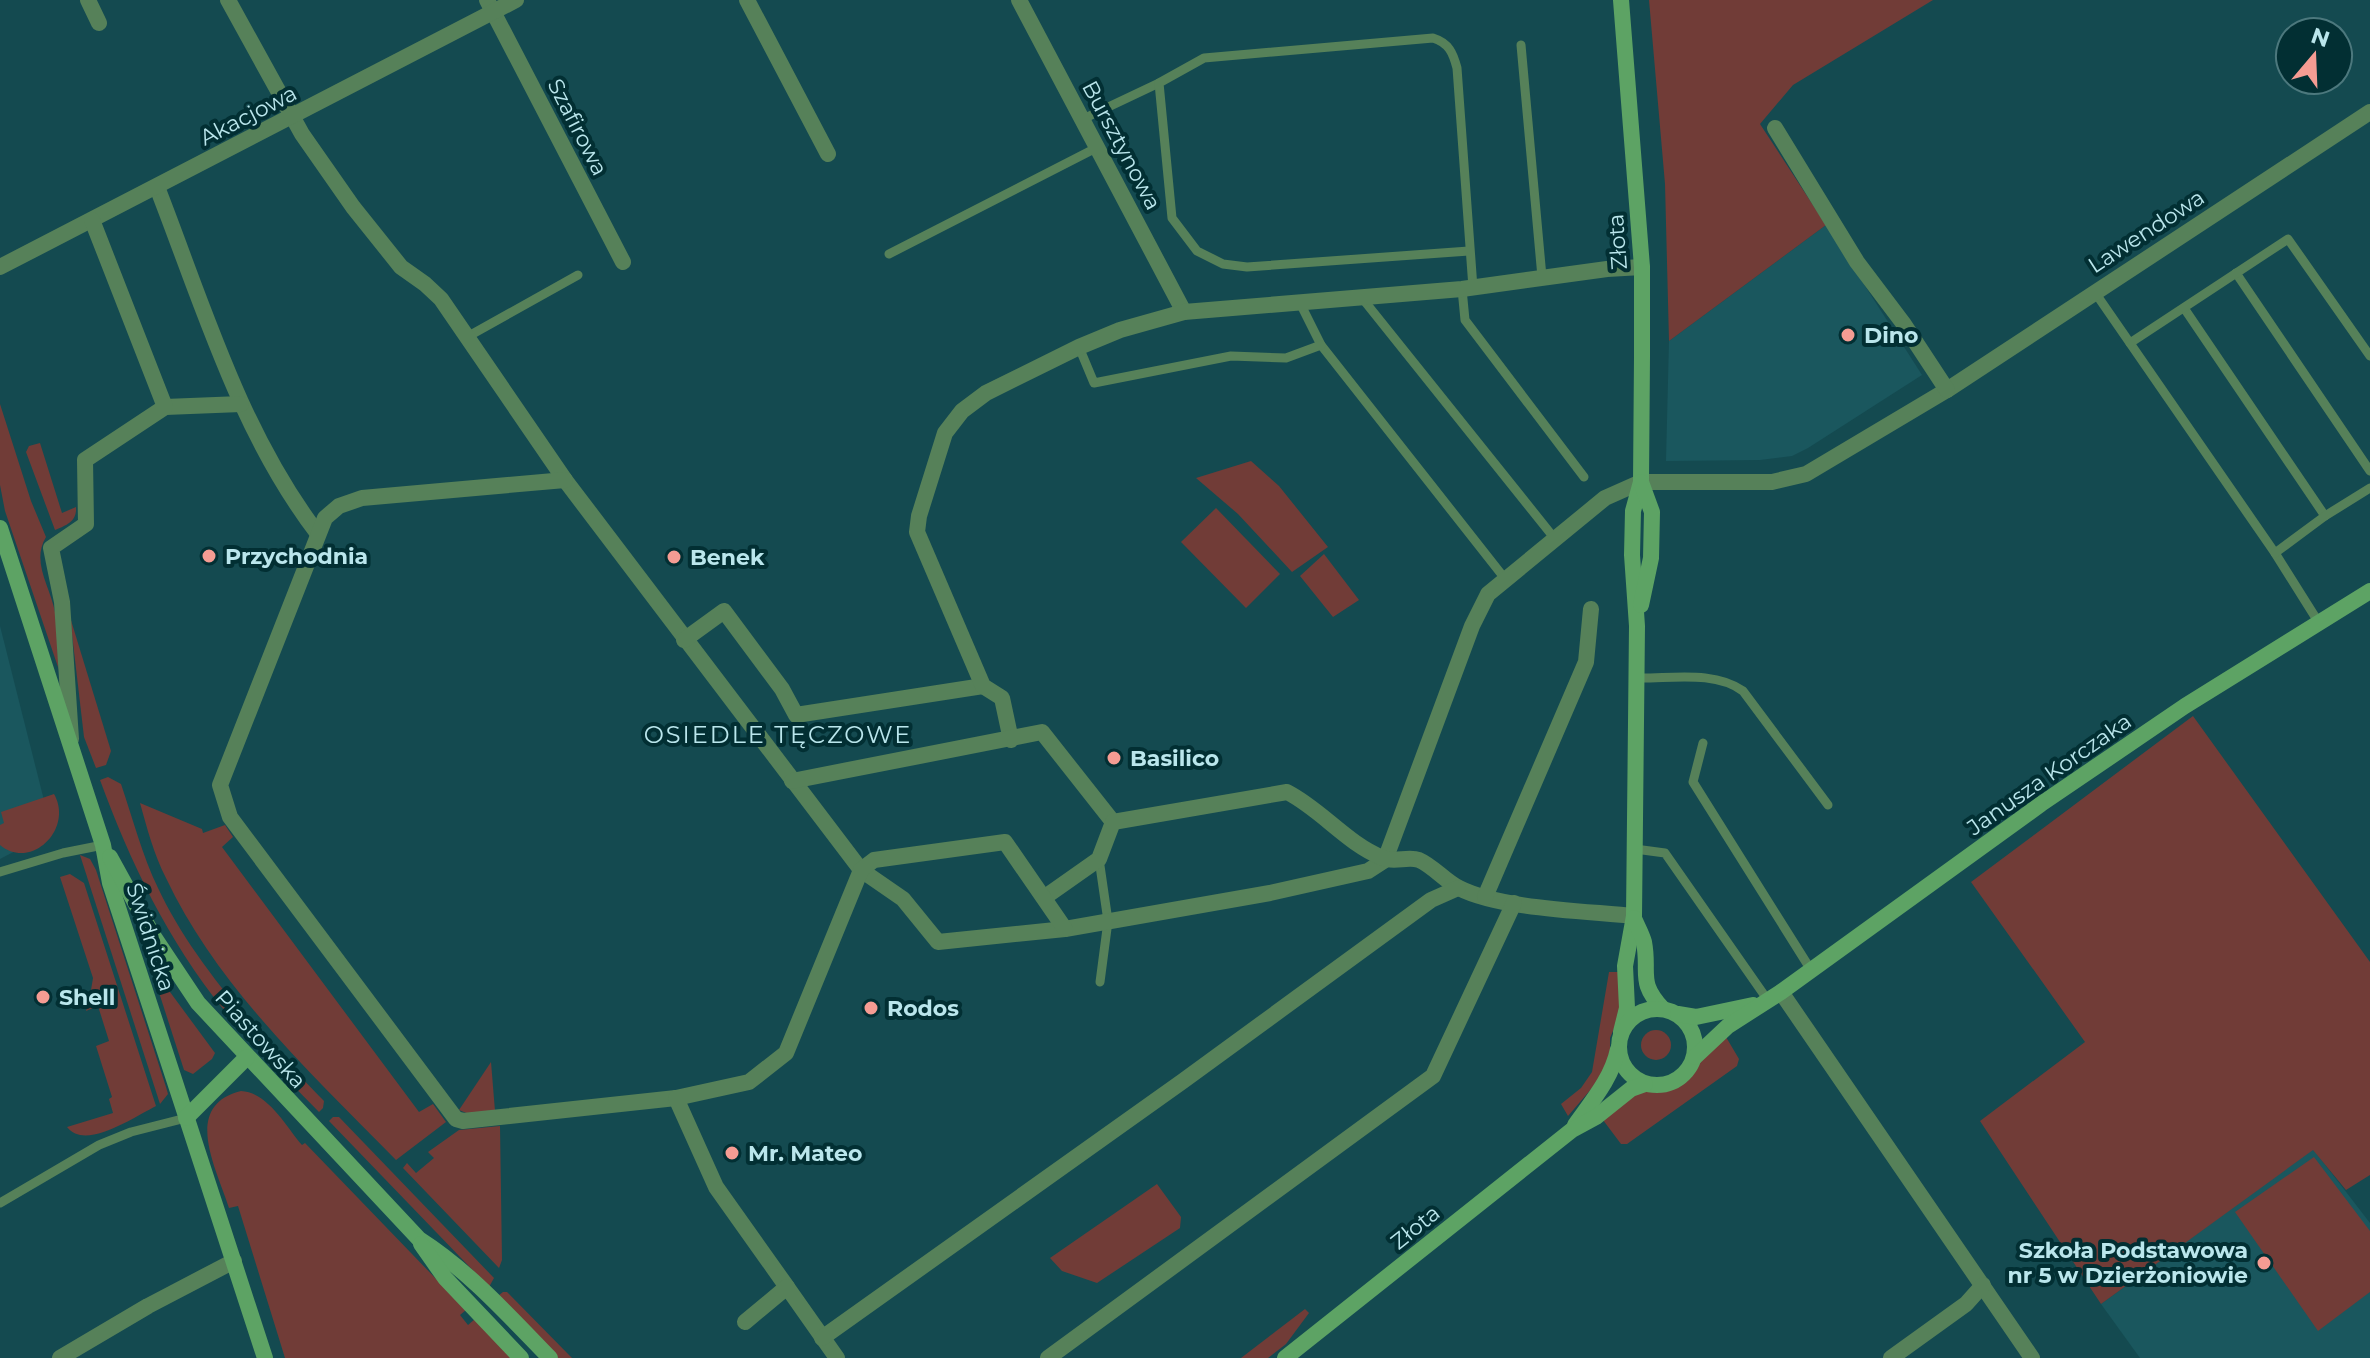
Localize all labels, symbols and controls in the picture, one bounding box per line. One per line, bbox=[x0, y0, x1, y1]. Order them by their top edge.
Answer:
north arrow bbox=[2274, 16, 2354, 96]
text: N bbox=[2308, 22, 2333, 53]
street label: Szafirowa bbox=[542, 74, 613, 180]
street label: Bursztynowa bbox=[1076, 76, 1167, 214]
street label: Akacjowa bbox=[195, 79, 301, 151]
street label: Lawendowa bbox=[2083, 184, 2209, 279]
street label: Złota bbox=[1602, 213, 1633, 271]
place label: Dino bbox=[1864, 322, 1919, 349]
marker: Dino bbox=[1839, 326, 1857, 344]
place label: Przychodnia bbox=[225, 543, 368, 570]
place label: Benek bbox=[690, 544, 765, 571]
marker: Przychodnia bbox=[200, 547, 218, 565]
marker: Benek bbox=[665, 548, 683, 566]
street label: Janusza Korczaka bbox=[1961, 708, 2137, 842]
district label: OSIEDLE TĘCZOWE bbox=[644, 720, 912, 749]
place label: Basilico bbox=[1130, 745, 1219, 772]
marker: Basilico bbox=[1105, 749, 1123, 767]
street label: Świdnicka bbox=[120, 880, 181, 995]
place label: Shell bbox=[59, 984, 115, 1011]
street label: Piastowska bbox=[209, 984, 312, 1094]
marker: Shell bbox=[34, 988, 52, 1006]
place label: Rodos bbox=[887, 995, 959, 1022]
marker: Rodos bbox=[862, 999, 880, 1017]
place label: Mr. Mateo bbox=[748, 1140, 862, 1167]
marker: Mr. Mateo bbox=[723, 1144, 741, 1162]
street label: Złota bbox=[1385, 1199, 1445, 1255]
place label: Szkoła Podstawowa nr 5 w Dzierżoniowie bbox=[2008, 1237, 2248, 1289]
marker: Szkoła Podstawowa nr 5 w Dzierżoniowie bbox=[2255, 1254, 2273, 1272]

